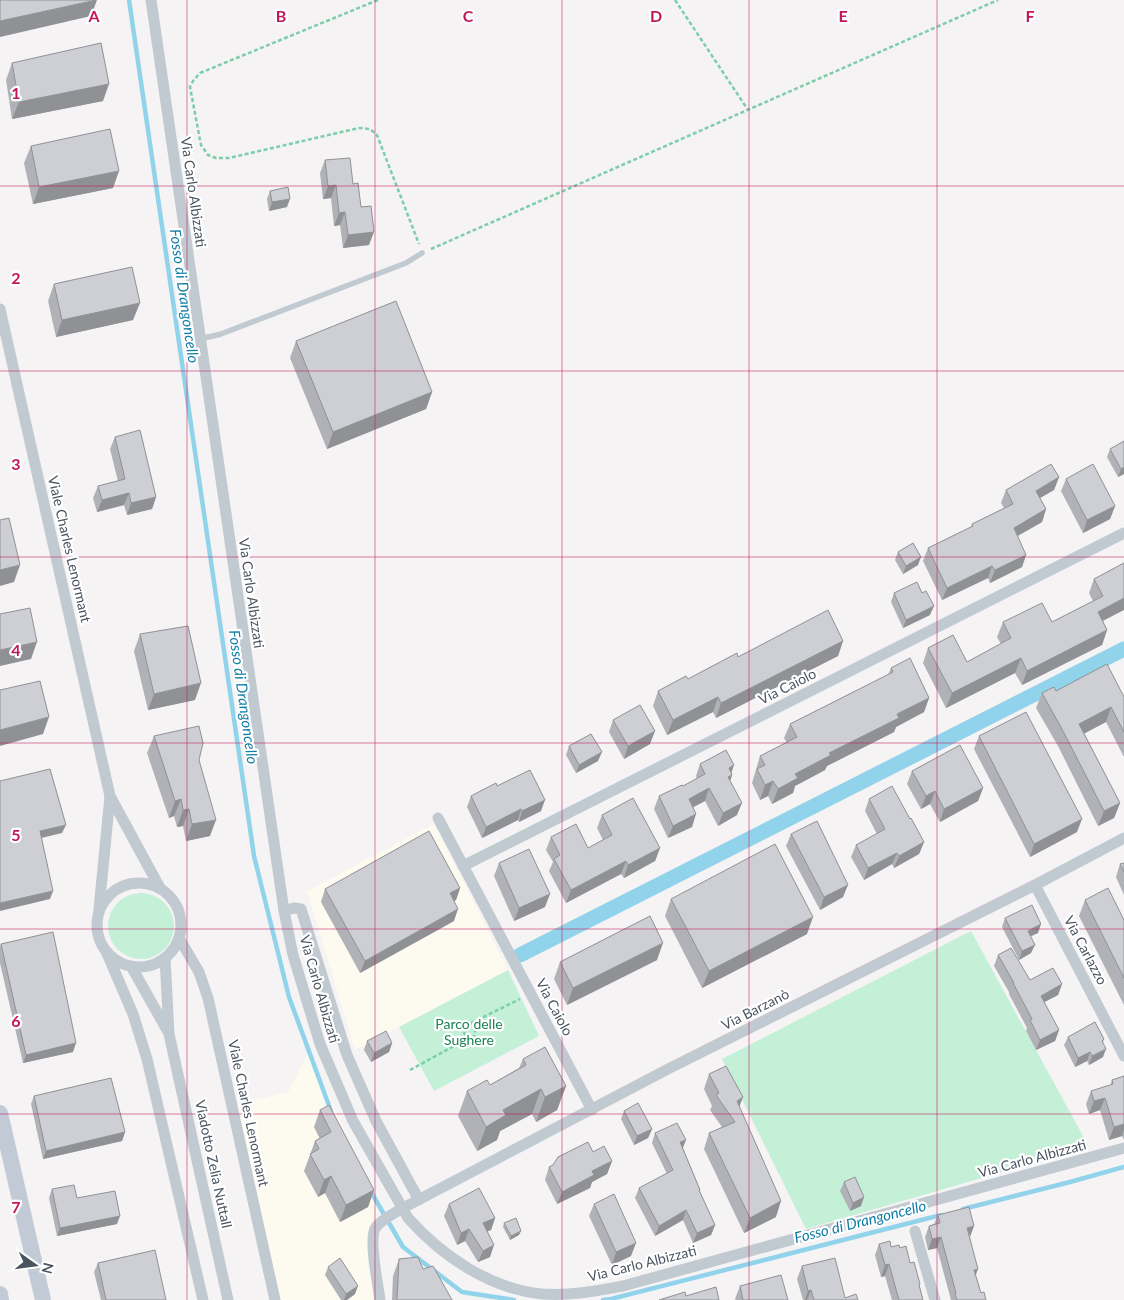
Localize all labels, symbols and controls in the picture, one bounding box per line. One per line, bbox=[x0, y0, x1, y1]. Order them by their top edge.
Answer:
text: A bbox=[87, 6, 100, 25]
text: B bbox=[276, 6, 286, 25]
text: C bbox=[463, 6, 474, 25]
text: D bbox=[650, 6, 662, 25]
text: E bbox=[838, 6, 848, 25]
text: F bbox=[1025, 6, 1035, 25]
text: 1 bbox=[11, 83, 21, 102]
street label: Via Carlo Albizzati bbox=[178, 136, 210, 248]
water label: Fosso di Drangoncello bbox=[167, 228, 203, 364]
text: 2 bbox=[11, 268, 21, 287]
text: 3 bbox=[11, 454, 21, 473]
street label: Viale Charles Lenormant bbox=[45, 474, 95, 624]
street label: Via Carlo Albizzati bbox=[236, 537, 268, 649]
water label: Fosso di Drangoncello bbox=[226, 629, 262, 765]
text: 4 bbox=[11, 640, 21, 659]
street label: Via Caiolo bbox=[755, 664, 819, 708]
text: 5 bbox=[11, 825, 21, 844]
street label: Via Carlazzo bbox=[1061, 913, 1111, 987]
street label: Via Carlo Albizzati bbox=[296, 933, 344, 1045]
street label: Via Caiolo bbox=[533, 976, 577, 1039]
street label: Via Barzanò bbox=[718, 985, 792, 1033]
text: 6 bbox=[11, 1011, 21, 1030]
park label: Parco delle Sughere bbox=[435, 1015, 503, 1048]
street label: Viale Charles Lenormant bbox=[225, 1038, 273, 1188]
street label: Viadotto Zelia Nuttall bbox=[192, 1098, 236, 1230]
street label: Via Carlo Albizzati bbox=[976, 1135, 1088, 1181]
water label: Fosso di Drangoncello bbox=[792, 1196, 928, 1246]
text: 7 bbox=[11, 1197, 21, 1216]
north arrow bbox=[10, 1240, 60, 1290]
street label: Via Carlo Albizzati bbox=[586, 1241, 698, 1285]
text: N bbox=[39, 1261, 58, 1276]

